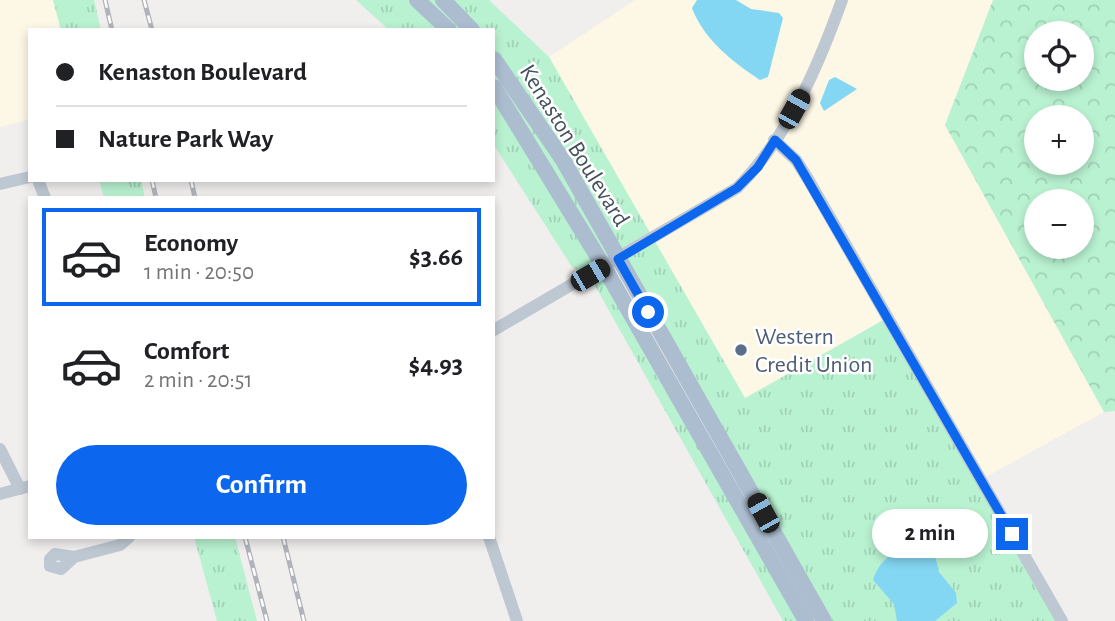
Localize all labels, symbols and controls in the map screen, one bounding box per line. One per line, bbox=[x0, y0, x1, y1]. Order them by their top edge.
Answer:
map controls bbox=[1024, 21, 1094, 259]
button: locate bbox=[1024, 21, 1094, 91]
text: Kenaston Boulevard bbox=[98, 59, 307, 85]
street label: Kenaston Boulevard bbox=[515, 60, 634, 231]
car bbox=[775, 86, 814, 132]
button: + bbox=[1024, 105, 1094, 175]
text: Nature Park Way bbox=[98, 126, 273, 152]
button: − bbox=[1024, 189, 1094, 259]
icon: car bbox=[60, 226, 123, 289]
text: Economy bbox=[144, 230, 238, 256]
text: $3.66 bbox=[409, 244, 463, 270]
car bbox=[567, 255, 614, 295]
text: 1 min · 20:50 bbox=[144, 261, 254, 284]
route start bbox=[632, 296, 664, 328]
place label: Western Credit Union bbox=[755, 325, 872, 377]
icon: car bbox=[60, 334, 123, 397]
text: Comfort bbox=[144, 338, 229, 364]
marker: Western Credit Union bbox=[733, 342, 749, 358]
text: $4.93 bbox=[409, 352, 463, 378]
text: 2 min · 20:51 bbox=[144, 369, 252, 392]
button: Confirm bbox=[56, 445, 467, 525]
car bbox=[744, 490, 783, 536]
callout: 2 min bbox=[872, 510, 988, 558]
route end bbox=[996, 518, 1028, 550]
text: 2 min bbox=[904, 522, 956, 545]

